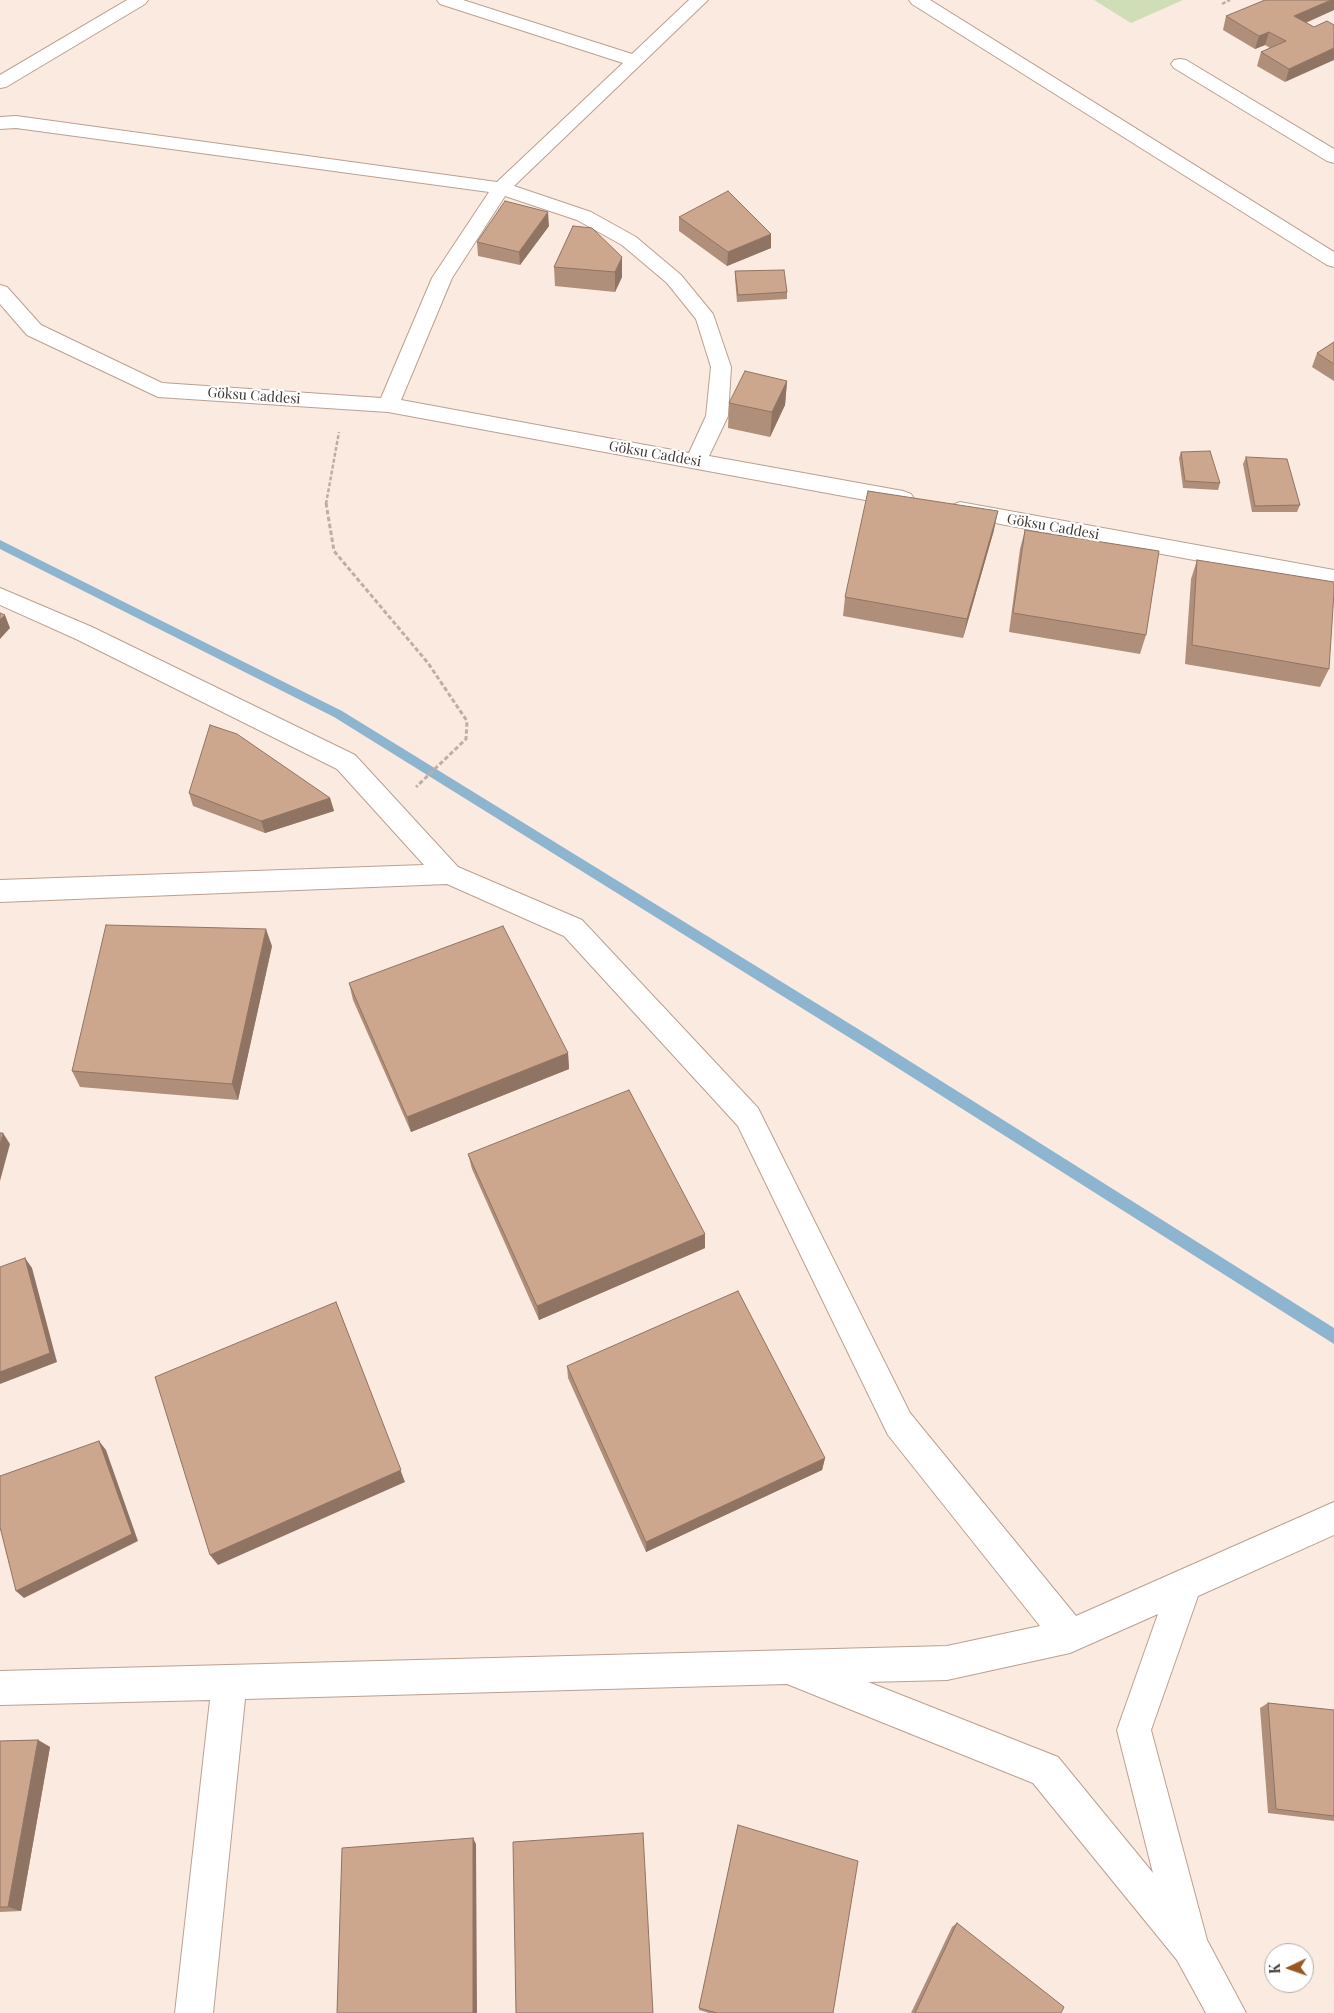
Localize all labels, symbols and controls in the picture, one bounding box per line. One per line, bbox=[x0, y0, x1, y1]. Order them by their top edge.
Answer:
street label: Göksu Caddesi bbox=[207, 384, 301, 408]
street label: Göksu Caddesi bbox=[608, 438, 702, 470]
street label: Göksu Caddesi bbox=[1006, 511, 1100, 543]
north arrow bbox=[1264, 1943, 1314, 1993]
text: K bbox=[1265, 1963, 1284, 1974]

